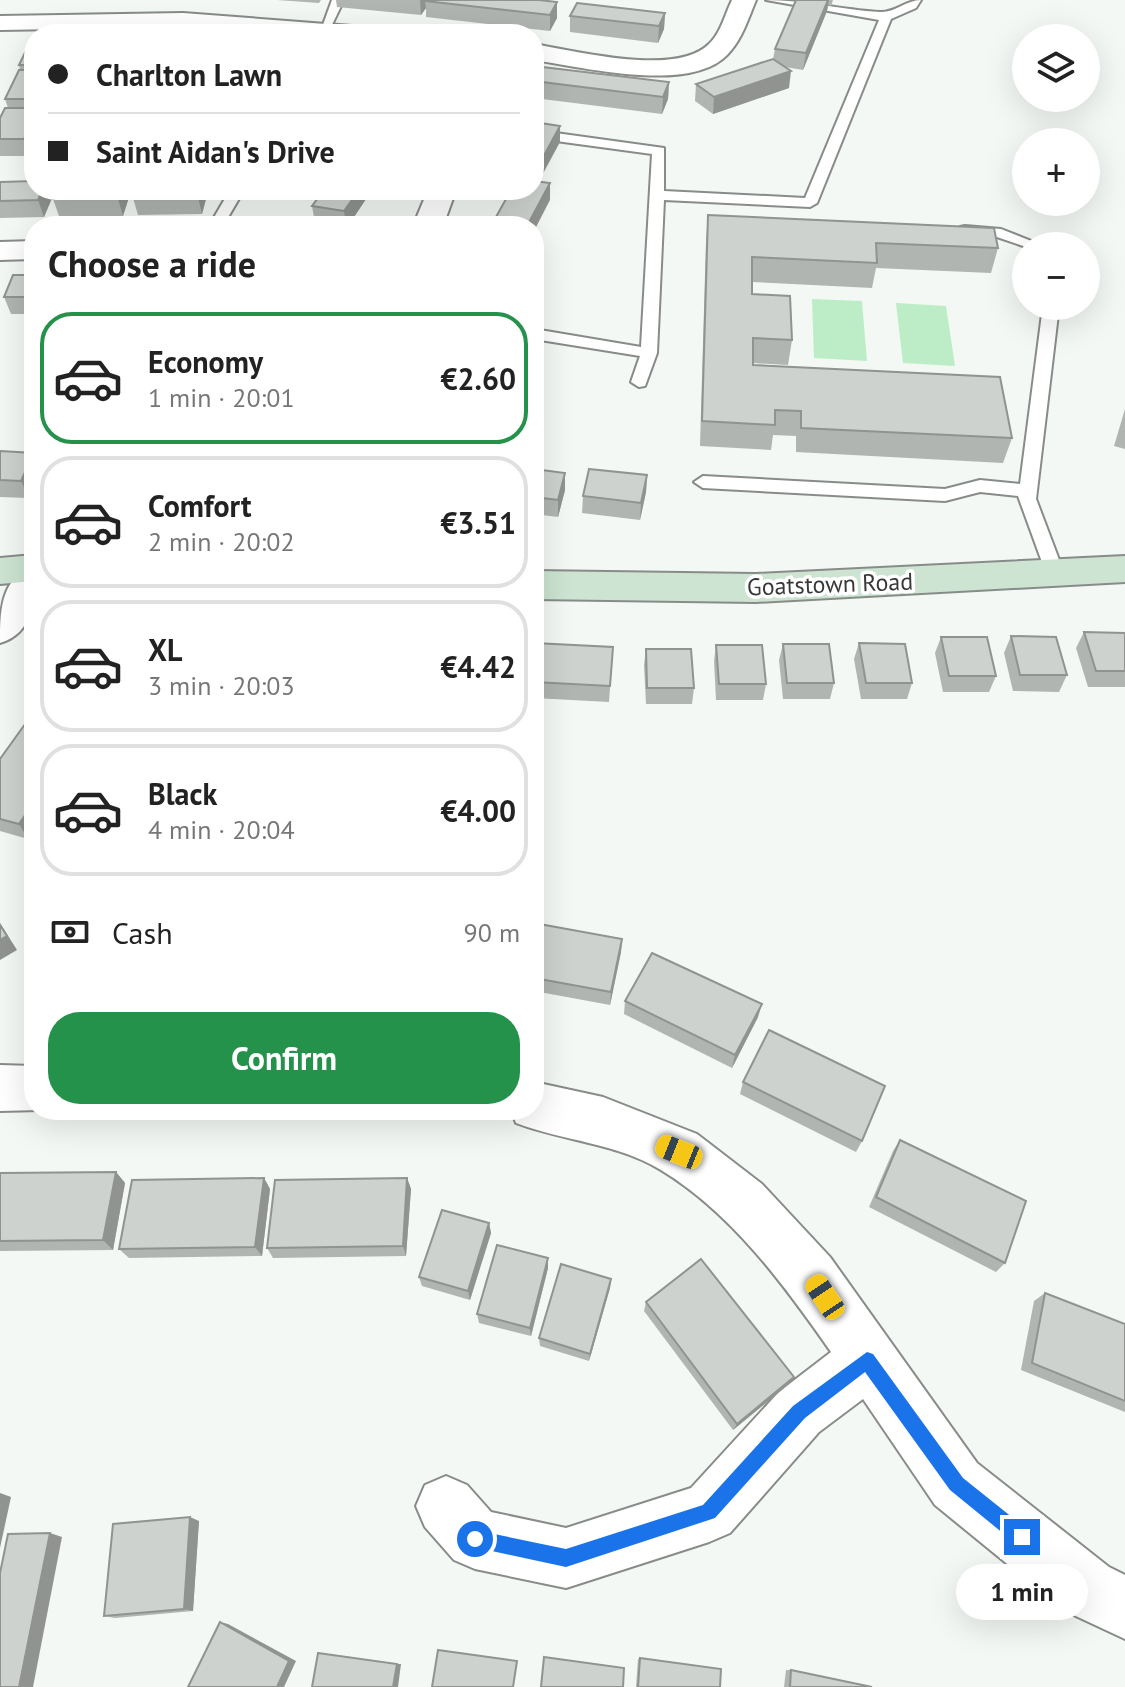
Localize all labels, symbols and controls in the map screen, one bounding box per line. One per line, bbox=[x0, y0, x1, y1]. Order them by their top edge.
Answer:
map controls bbox=[1012, 24, 1100, 320]
button: layers bbox=[1012, 24, 1100, 112]
text: Charlton Lawn bbox=[96, 55, 282, 94]
button: + bbox=[1012, 128, 1100, 216]
text: Saint Aidan's Drive bbox=[96, 132, 335, 171]
button: − bbox=[1012, 232, 1100, 320]
text: Choose a ride bbox=[48, 240, 256, 287]
icon: car bbox=[52, 342, 124, 414]
text: Economy bbox=[148, 342, 263, 381]
text: €2.60 bbox=[441, 359, 516, 398]
text: 1 min · 20:01 bbox=[148, 381, 295, 414]
icon: car bbox=[52, 486, 124, 558]
text: Comfort bbox=[148, 486, 251, 525]
text: €3.51 bbox=[441, 503, 516, 542]
text: 2 min · 20:02 bbox=[148, 525, 295, 558]
street label: Goatstown Road bbox=[746, 566, 914, 602]
icon: car bbox=[52, 630, 124, 702]
text: XL bbox=[148, 630, 182, 669]
text: €4.42 bbox=[441, 647, 516, 686]
text: 3 min · 20:03 bbox=[148, 669, 295, 702]
icon: car bbox=[52, 774, 124, 846]
text: Black bbox=[148, 774, 217, 813]
text: €4.00 bbox=[441, 791, 516, 830]
text: 4 min · 20:04 bbox=[148, 813, 295, 846]
icon: cash bbox=[48, 910, 92, 954]
text: Cash bbox=[112, 913, 173, 952]
text: 90 m bbox=[464, 916, 520, 949]
button: Confirm bbox=[48, 1012, 520, 1104]
car bbox=[652, 1132, 706, 1172]
car bbox=[802, 1270, 848, 1324]
route end bbox=[1004, 1519, 1040, 1555]
route start bbox=[457, 1521, 493, 1557]
callout: 1 min bbox=[956, 1565, 1088, 1621]
text: 1 min bbox=[990, 1575, 1054, 1608]

